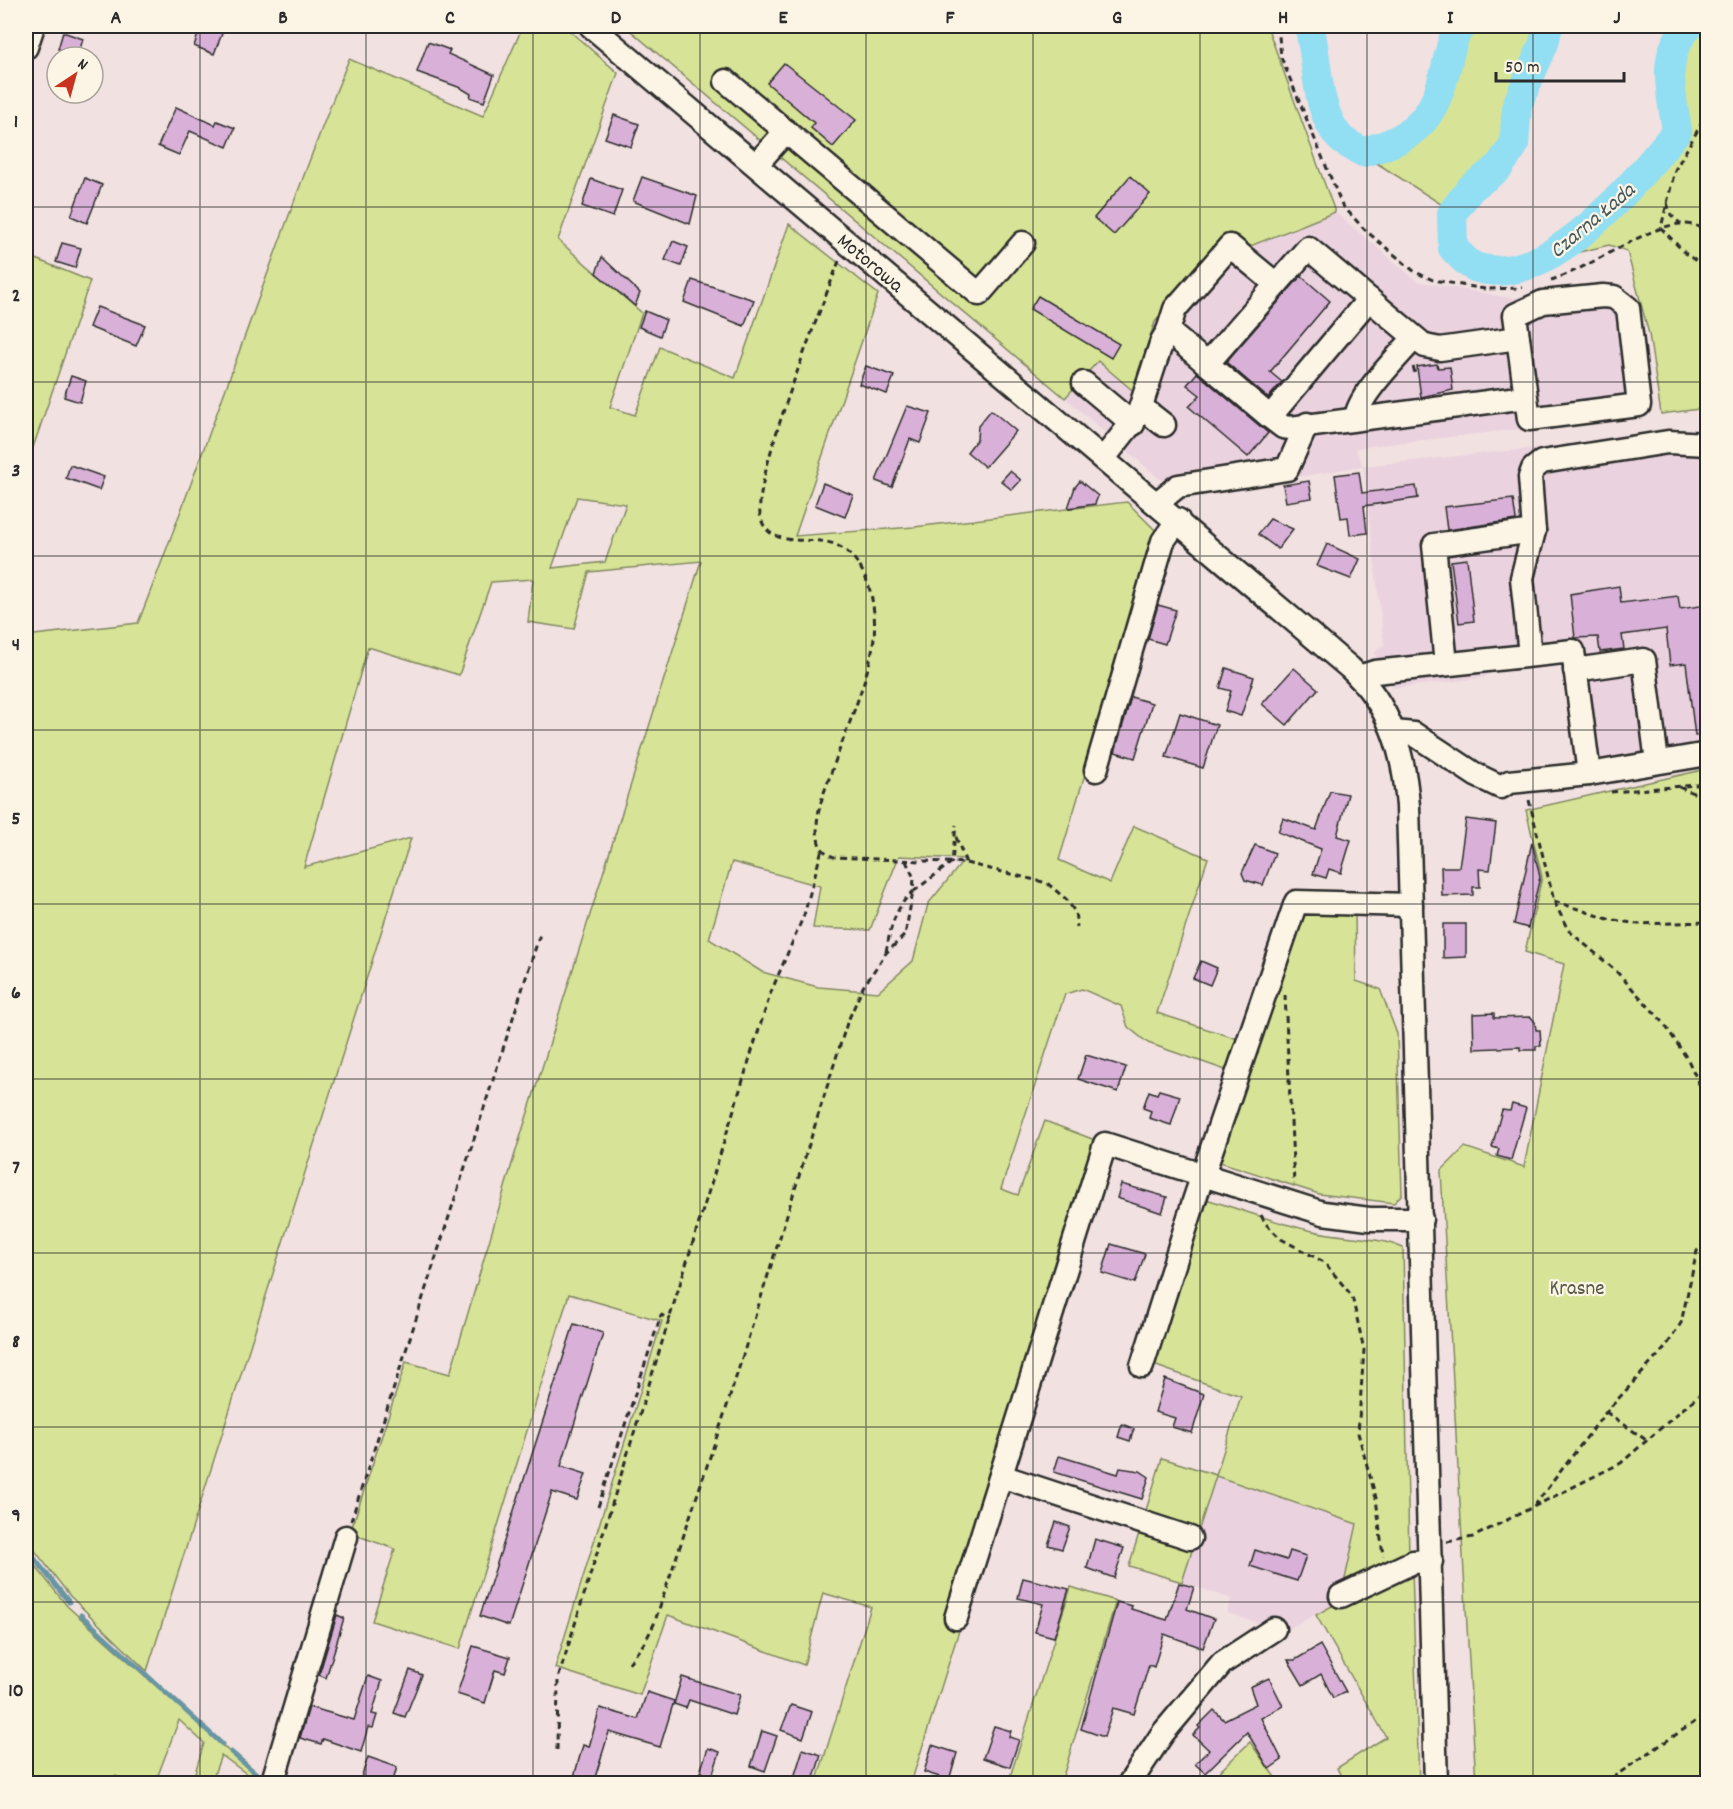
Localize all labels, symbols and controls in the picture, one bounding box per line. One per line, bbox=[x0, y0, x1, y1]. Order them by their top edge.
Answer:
text: A bbox=[111, 5, 122, 33]
text: B bbox=[278, 5, 288, 33]
text: C bbox=[445, 5, 455, 33]
text: D bbox=[611, 5, 622, 33]
text: E bbox=[778, 5, 788, 33]
text: F bbox=[946, 5, 956, 33]
text: G bbox=[1112, 5, 1122, 33]
text: H bbox=[1278, 5, 1288, 33]
text: I bbox=[1447, 5, 1454, 33]
text: J bbox=[1613, 5, 1621, 33]
north arrow bbox=[45, 45, 105, 105]
scale bar bbox=[1496, 45, 1624, 83]
text: N bbox=[72, 53, 92, 77]
text: 50 m bbox=[1505, 56, 1540, 81]
text: 1 bbox=[14, 109, 18, 137]
water label: Czarna Łada bbox=[1544, 175, 1644, 267]
street label: Motorowa bbox=[829, 227, 910, 302]
text: 2 bbox=[12, 283, 20, 311]
text: 3 bbox=[12, 458, 20, 486]
text: 4 bbox=[12, 632, 20, 660]
text: 5 bbox=[11, 806, 21, 834]
text: 6 bbox=[11, 980, 21, 1008]
text: 7 bbox=[12, 1155, 20, 1183]
park label: Krasne bbox=[1549, 1275, 1605, 1305]
text: 8 bbox=[12, 1329, 20, 1357]
text: 9 bbox=[11, 1503, 21, 1531]
text: 10 bbox=[8, 1678, 24, 1706]

